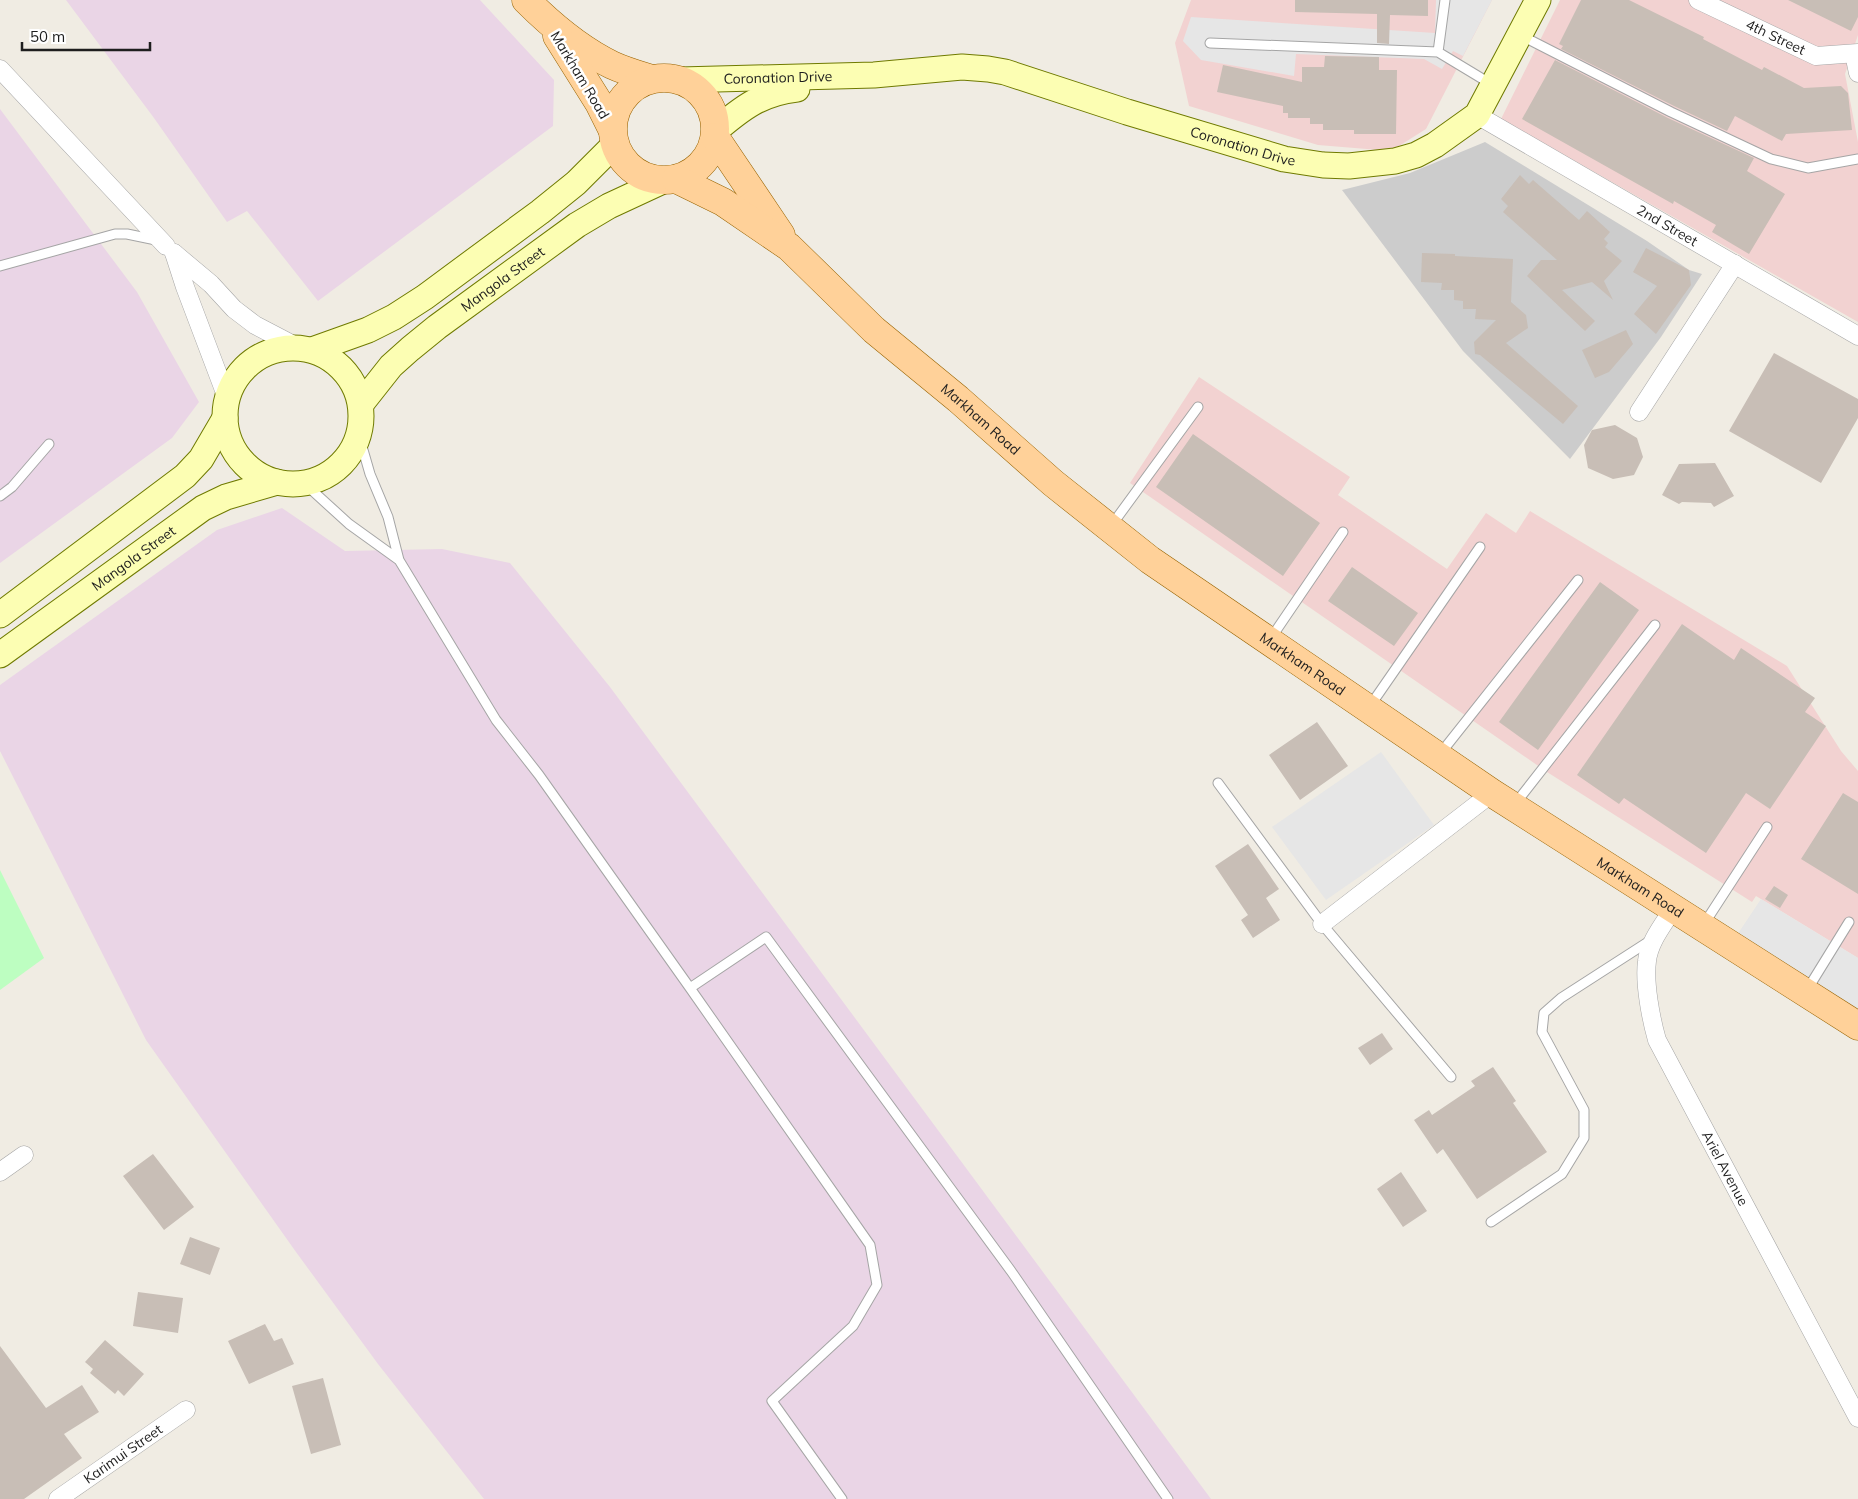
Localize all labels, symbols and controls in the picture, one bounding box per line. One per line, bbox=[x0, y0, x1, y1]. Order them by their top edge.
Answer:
street label: 4th Street bbox=[1743, 15, 1809, 59]
scale bar bbox=[22, 20, 150, 52]
text: 50 m bbox=[30, 27, 65, 46]
street label: Markham Road bbox=[547, 28, 613, 122]
street label: Coronation Drive bbox=[723, 67, 833, 88]
street label: Coronation Drive bbox=[1188, 122, 1297, 170]
street label: 2nd Street bbox=[1634, 201, 1701, 250]
street label: Mangola Street bbox=[457, 243, 548, 316]
street label: Markham Road bbox=[937, 380, 1024, 459]
street label: Mangola Street bbox=[88, 522, 179, 595]
street label: Markham Road bbox=[1256, 628, 1349, 699]
street label: Markham Road bbox=[1593, 853, 1687, 922]
street label: Ariel Avenue bbox=[1698, 1128, 1752, 1209]
street label: Karimui Street bbox=[80, 1420, 166, 1488]

